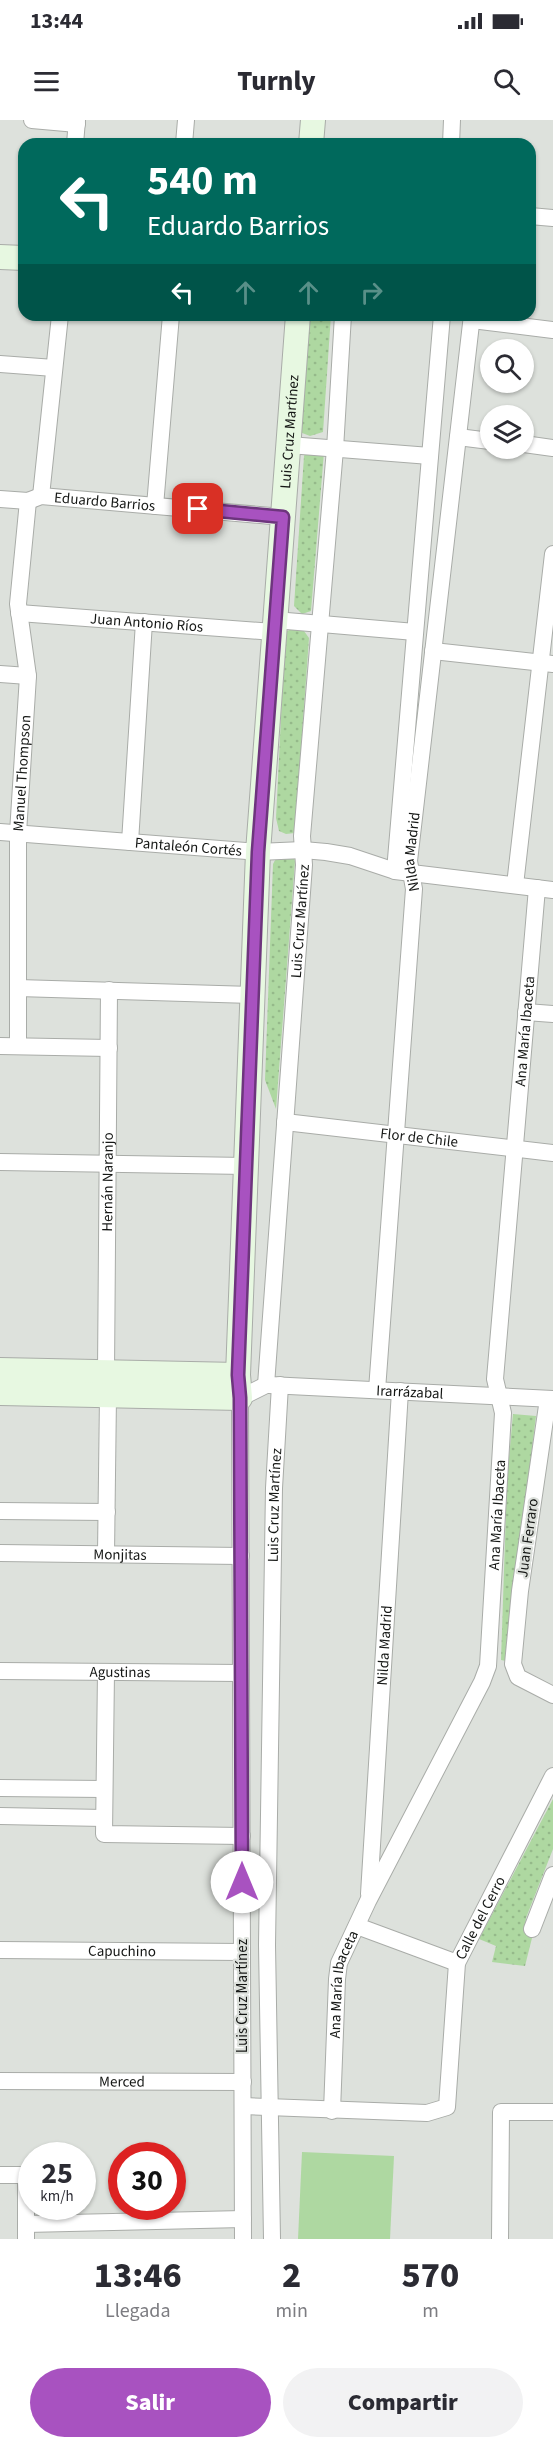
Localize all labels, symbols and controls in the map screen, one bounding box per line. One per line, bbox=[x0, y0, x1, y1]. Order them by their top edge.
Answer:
text: 13:44 bbox=[30, 5, 83, 37]
text: Turnly bbox=[237, 62, 316, 101]
icon: menu bbox=[30, 65, 63, 98]
icon: search bbox=[490, 65, 523, 98]
text: 540 m bbox=[147, 151, 258, 211]
icon: left bbox=[48, 162, 126, 240]
text: Eduardo Barrios bbox=[147, 207, 329, 246]
icon: left bbox=[166, 276, 199, 309]
icon: ahead bbox=[229, 276, 262, 309]
icon: ahead bbox=[292, 276, 325, 309]
icon: right bbox=[355, 276, 388, 309]
map controls bbox=[480, 339, 534, 459]
button: search bbox=[480, 339, 534, 393]
street label: Luis Cruz Martínez bbox=[275, 374, 304, 489]
button: layers bbox=[480, 405, 534, 459]
pin bbox=[172, 483, 223, 534]
street label: Eduardo Barrios bbox=[53, 487, 156, 516]
icon: arrive bbox=[181, 492, 214, 525]
street label: Juan Antonio Ríos bbox=[89, 608, 204, 637]
street label: Manuel Thompson bbox=[8, 714, 36, 832]
street label: Nilda Madrid bbox=[398, 811, 425, 893]
street label: Pantaleón Cortés bbox=[134, 832, 243, 861]
street label: Luis Cruz Martínez bbox=[285, 864, 315, 979]
street label: Ana María Ibaceta bbox=[510, 975, 540, 1087]
street label: Flor de Chile bbox=[379, 1123, 459, 1152]
street label: Hernán Naranjo bbox=[97, 1132, 118, 1232]
street label: Irarrázabal bbox=[376, 1380, 444, 1404]
street label: Luis Cruz Martínez bbox=[262, 1447, 287, 1562]
street label: Ana María Ibaceta bbox=[483, 1459, 511, 1571]
street label: Juan Ferraro bbox=[512, 1497, 544, 1579]
street label: Monjitas bbox=[93, 1544, 147, 1565]
street label: Nilda Madrid bbox=[371, 1605, 397, 1686]
street label: Agustinas bbox=[90, 1661, 150, 1683]
position arrow bbox=[210, 1850, 274, 1914]
street label: Calle del Cerro bbox=[450, 1873, 510, 1963]
street label: Ana María Ibaceta bbox=[324, 1927, 363, 2039]
street label: Luis Cruz Martínez bbox=[232, 1939, 253, 2053]
street label: Capuchino bbox=[88, 1940, 156, 1962]
street label: Merced bbox=[99, 2071, 145, 2092]
speed limit sign: 30 bbox=[108, 2142, 186, 2220]
text: 25 bbox=[41, 2152, 73, 2195]
text: km/h bbox=[40, 2186, 74, 2207]
text: 13:46 bbox=[94, 2250, 182, 2301]
text: 2 bbox=[282, 2250, 301, 2301]
text: 570 bbox=[402, 2250, 459, 2301]
text: Llegada bbox=[105, 2297, 171, 2325]
text: min bbox=[275, 2297, 308, 2325]
text: m bbox=[422, 2297, 439, 2325]
button: Salir bbox=[30, 2368, 271, 2437]
button: Compartir bbox=[283, 2368, 523, 2437]

